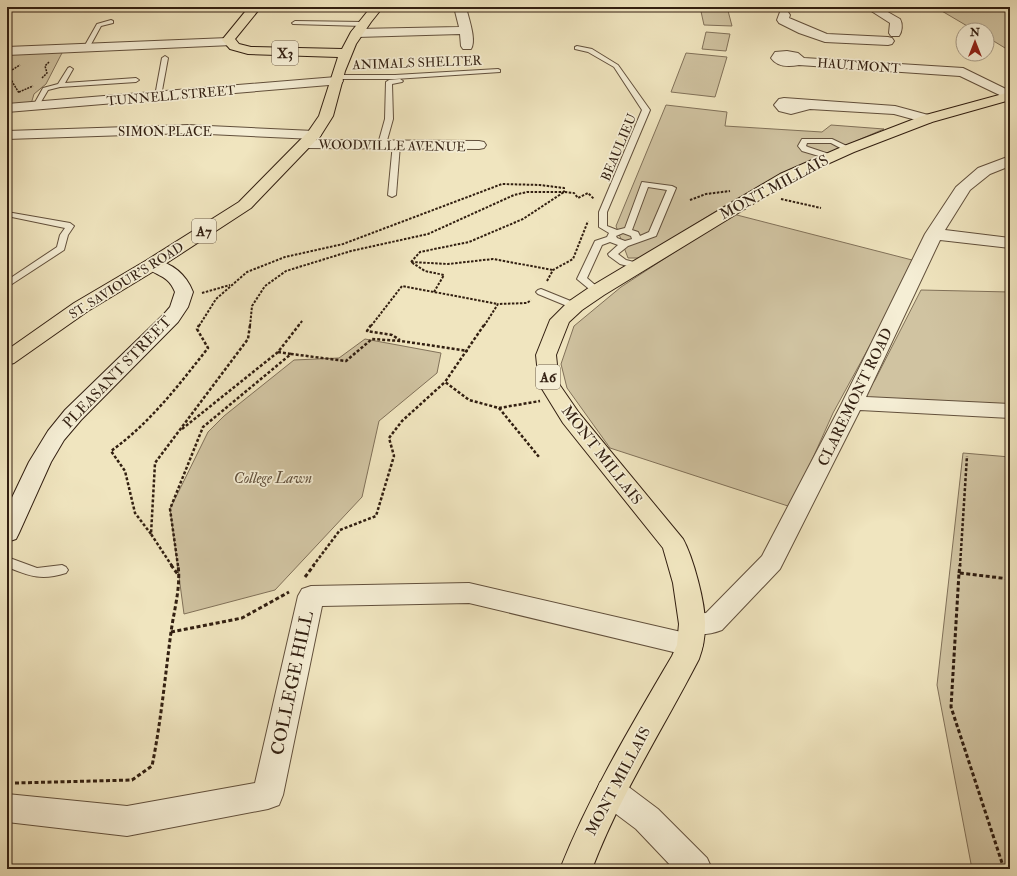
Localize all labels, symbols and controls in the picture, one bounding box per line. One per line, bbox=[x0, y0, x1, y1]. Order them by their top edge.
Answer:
north arrow bbox=[955, 22, 995, 62]
text: N bbox=[969, 26, 981, 39]
road number: X3 bbox=[272, 41, 298, 65]
street label: ANIMALS SHELTER bbox=[351, 53, 483, 73]
street label: HAUTMONT bbox=[817, 55, 901, 77]
street label: TUNNELL STREET bbox=[106, 82, 237, 110]
street label: BEAULIEU bbox=[598, 111, 640, 183]
street label: SIMON PLACE bbox=[118, 124, 212, 140]
street label: WOODVILLE AVENUE bbox=[317, 137, 466, 155]
street label: MONT MILLAIS bbox=[717, 151, 832, 224]
road number: A7 bbox=[192, 219, 216, 243]
street label: ST. SAVIOUR'S ROAD bbox=[66, 239, 187, 323]
street label: PLEASANT STREET bbox=[59, 312, 176, 432]
street label: CLAREMONT ROAD bbox=[814, 325, 897, 469]
road number: A6 bbox=[536, 365, 560, 389]
street label: MONT MILLAIS bbox=[557, 402, 646, 509]
park label: College Lawn bbox=[234, 469, 312, 488]
street label: COLLEGE HILL bbox=[266, 609, 319, 757]
street label: MONT MILLAIS bbox=[582, 724, 655, 839]

